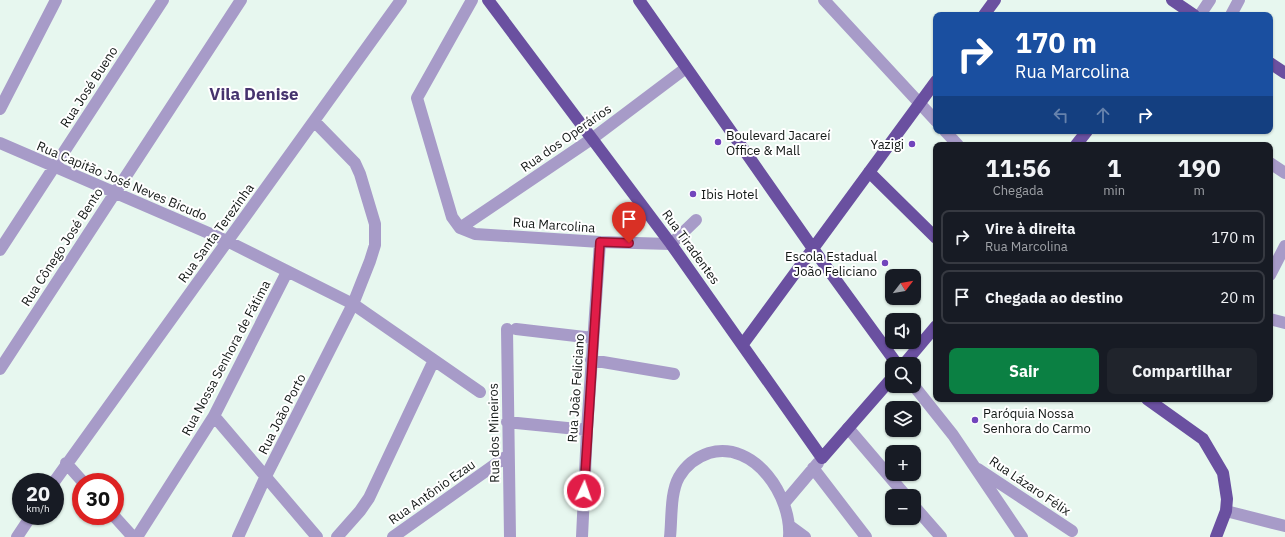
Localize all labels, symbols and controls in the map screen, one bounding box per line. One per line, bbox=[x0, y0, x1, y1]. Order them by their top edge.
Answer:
text: 170 m bbox=[1015, 24, 1097, 61]
icon: right bbox=[949, 28, 1001, 80]
street label: Rua José Bueno bbox=[56, 43, 122, 131]
text: Rua Marcolina bbox=[1015, 60, 1130, 83]
district label: Vila Denise bbox=[209, 83, 299, 105]
street label: Rua dos Operários bbox=[517, 100, 615, 176]
icon: left bbox=[1050, 104, 1072, 126]
icon: ahead bbox=[1092, 104, 1114, 126]
icon: right bbox=[1134, 104, 1156, 126]
place label: Boulevard Jacareí Office & Mall bbox=[726, 127, 831, 159]
place label: Yazigi bbox=[871, 136, 904, 153]
street label: Rua Capitão José Neves Bicudo bbox=[34, 137, 210, 225]
marker: Boulevard Jacareí Office & Mall bbox=[713, 137, 723, 147]
marker: Yazigi bbox=[907, 139, 917, 149]
text: 11:56 bbox=[985, 152, 1051, 184]
text: 1 bbox=[1107, 152, 1121, 184]
text: 190 bbox=[1177, 152, 1221, 184]
street label: Rua Santa Terezinha bbox=[174, 180, 258, 286]
text: Chegada bbox=[993, 182, 1044, 199]
text: min bbox=[1103, 182, 1125, 199]
text: m bbox=[1193, 182, 1205, 199]
street label: Rua Cônego José Bento bbox=[17, 185, 107, 309]
place label: Ibis Hotel bbox=[701, 186, 759, 203]
marker: Ibis Hotel bbox=[688, 189, 698, 199]
pin bbox=[612, 202, 646, 243]
street label: Rua Tiradentes bbox=[658, 206, 724, 288]
icon: arrive bbox=[618, 208, 640, 230]
street label: Rua Marcolina bbox=[512, 214, 596, 236]
text: Vire à direita bbox=[985, 219, 1075, 238]
icon: right bbox=[951, 226, 973, 248]
text: 170 m bbox=[1211, 228, 1255, 247]
text: Rua Marcolina bbox=[985, 238, 1068, 255]
place label: Escola Estadual João Feliciano bbox=[785, 248, 877, 280]
marker: Escola Estadual João Feliciano bbox=[880, 258, 890, 268]
north arrow bbox=[885, 269, 921, 305]
map controls bbox=[885, 269, 921, 525]
street label: Rua Nossa Senhora de Fátima bbox=[178, 277, 274, 439]
icon: arrive bbox=[951, 286, 973, 308]
text: Chegada ao destino bbox=[985, 288, 1123, 307]
text: 20 m bbox=[1220, 288, 1255, 307]
button: sound bbox=[885, 313, 921, 349]
street label: Rua João Feliciano bbox=[564, 333, 588, 443]
button: Sair bbox=[949, 348, 1099, 394]
button: Compartilhar bbox=[1107, 348, 1257, 394]
button: search bbox=[885, 357, 921, 393]
street label: Rua João Porto bbox=[254, 371, 310, 457]
street label: Rua dos Mineiros bbox=[485, 383, 503, 483]
button: layers bbox=[885, 401, 921, 437]
place label: Paróquia Nossa Senhora do Carmo bbox=[983, 405, 1091, 437]
marker: Paróquia Nossa Senhora do Carmo bbox=[970, 415, 980, 425]
button: + bbox=[885, 445, 921, 481]
street label: Rua Lázaro Félix bbox=[986, 452, 1074, 520]
street label: Rua Antônio Ezau bbox=[385, 456, 479, 528]
position arrow bbox=[563, 470, 605, 512]
speed limit sign: 30 bbox=[72, 473, 124, 525]
text: 20 bbox=[26, 480, 50, 507]
button: − bbox=[885, 489, 921, 525]
text: km/h bbox=[26, 502, 50, 515]

